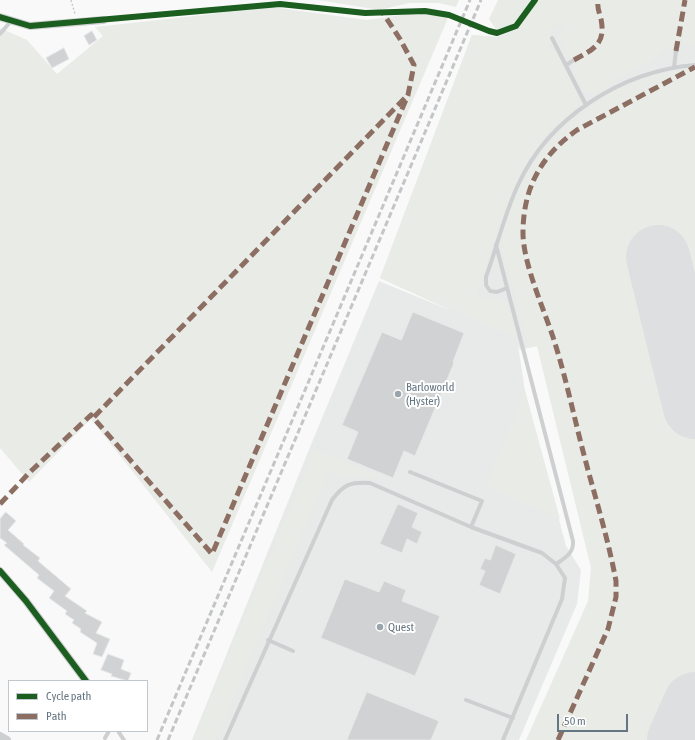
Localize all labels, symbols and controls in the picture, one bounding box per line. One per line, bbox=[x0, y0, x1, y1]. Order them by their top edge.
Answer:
place label: Barloworld (Hyster) bbox=[406, 380, 454, 408]
marker: Barloworld (Hyster) bbox=[393, 389, 403, 399]
place label: Quest bbox=[388, 620, 414, 634]
marker: Quest bbox=[375, 622, 385, 632]
legend bbox=[8, 680, 148, 732]
text: Cycle path bbox=[46, 689, 91, 703]
scale bar bbox=[559, 706, 630, 732]
text: Path bbox=[46, 709, 67, 723]
text: 50 m bbox=[564, 714, 586, 728]

